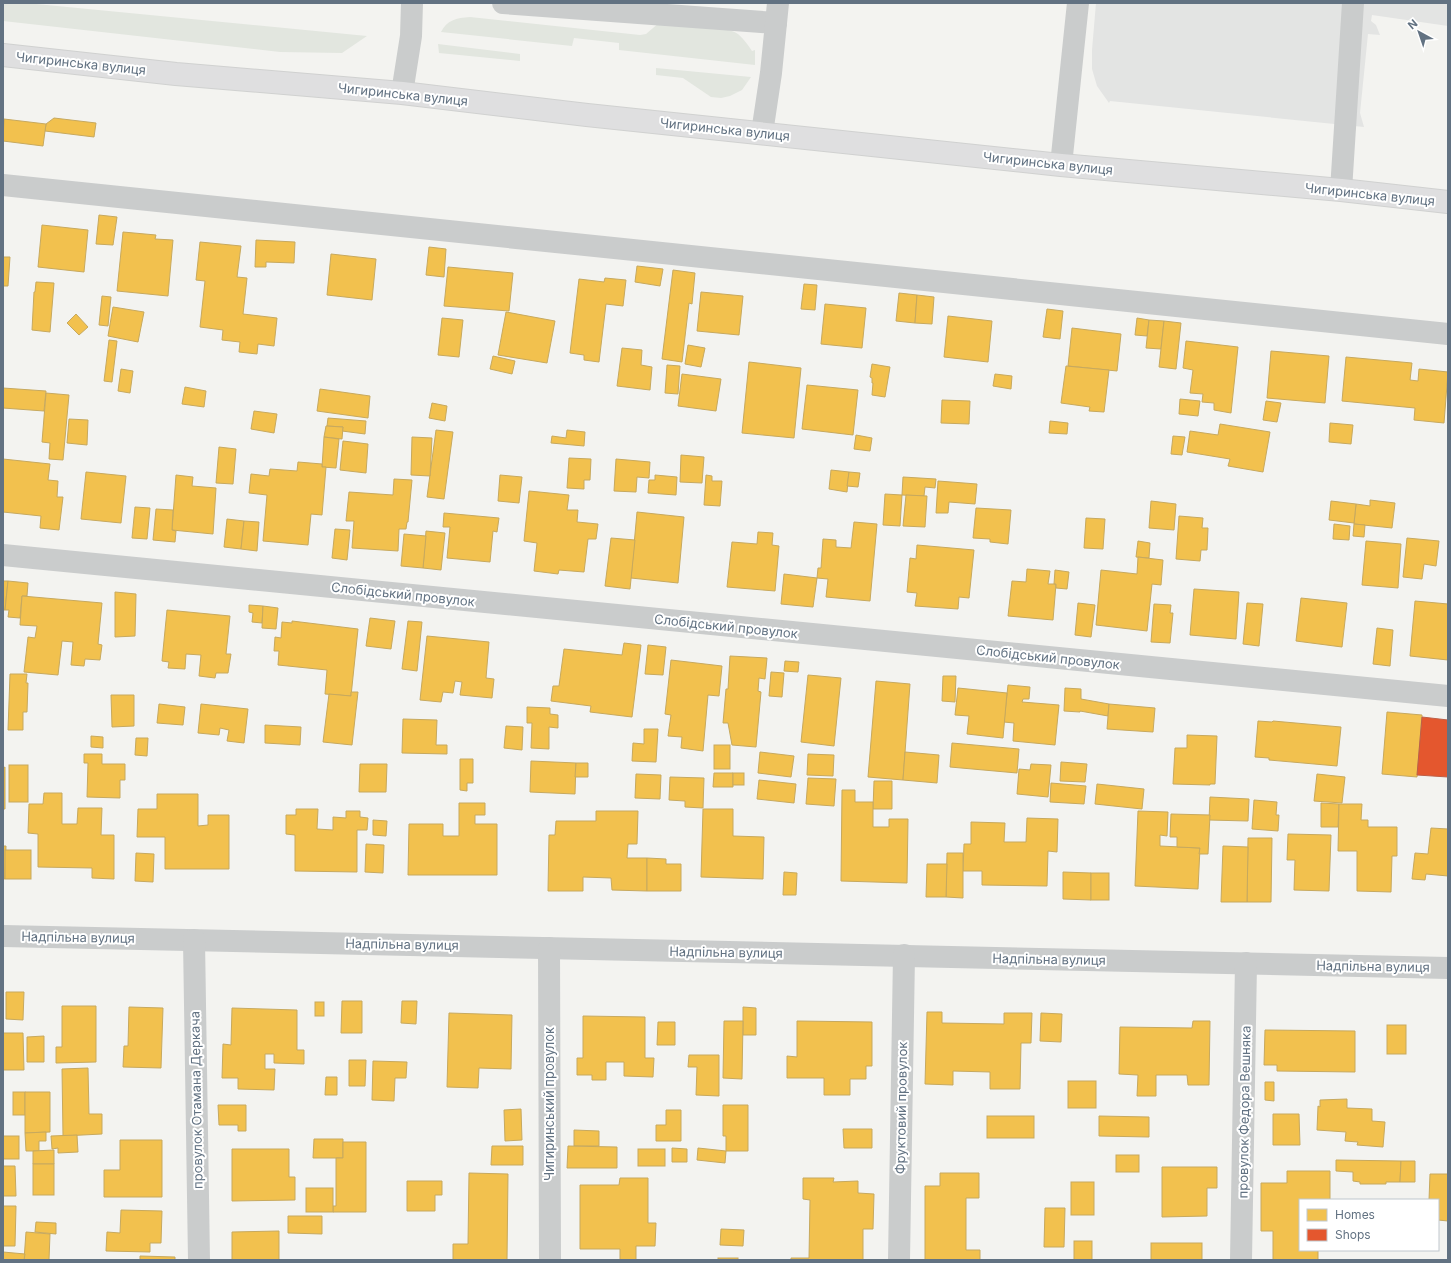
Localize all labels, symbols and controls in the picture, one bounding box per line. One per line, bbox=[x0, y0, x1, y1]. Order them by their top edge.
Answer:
north arrow bbox=[1399, 12, 1439, 52]
text: N bbox=[1405, 16, 1420, 32]
street label: Чигиринська вулиця bbox=[15, 48, 147, 78]
street label: Чигиринська вулиця bbox=[337, 79, 469, 109]
street label: Чигиринська вулиця bbox=[659, 114, 791, 144]
street label: Чигиринська вулиця bbox=[982, 148, 1114, 178]
street label: Чигиринська вулиця bbox=[1304, 179, 1436, 209]
street label: Слобідський провулок bbox=[330, 579, 476, 609]
street label: Слобідський провулок bbox=[653, 611, 799, 641]
street label: Слобідський провулок bbox=[975, 642, 1121, 672]
street label: Надпільна вулиця bbox=[21, 928, 135, 946]
street label: Надпільна вулиця bbox=[345, 935, 459, 953]
street label: Надпільна вулиця bbox=[669, 943, 783, 961]
street label: Надпільна вулиця bbox=[992, 950, 1106, 968]
street label: Надпільна вулиця bbox=[1316, 957, 1430, 975]
street label: провулок Отамана Деркача bbox=[186, 1011, 206, 1189]
street label: провулок Федора Вешняка bbox=[1234, 1025, 1254, 1199]
street label: Чигиринський провулок bbox=[541, 1027, 557, 1181]
street label: Фруктовий провулок bbox=[892, 1042, 910, 1174]
legend bbox=[1299, 1199, 1439, 1251]
text: Homes bbox=[1335, 1207, 1375, 1222]
text: Shops bbox=[1335, 1227, 1371, 1242]

